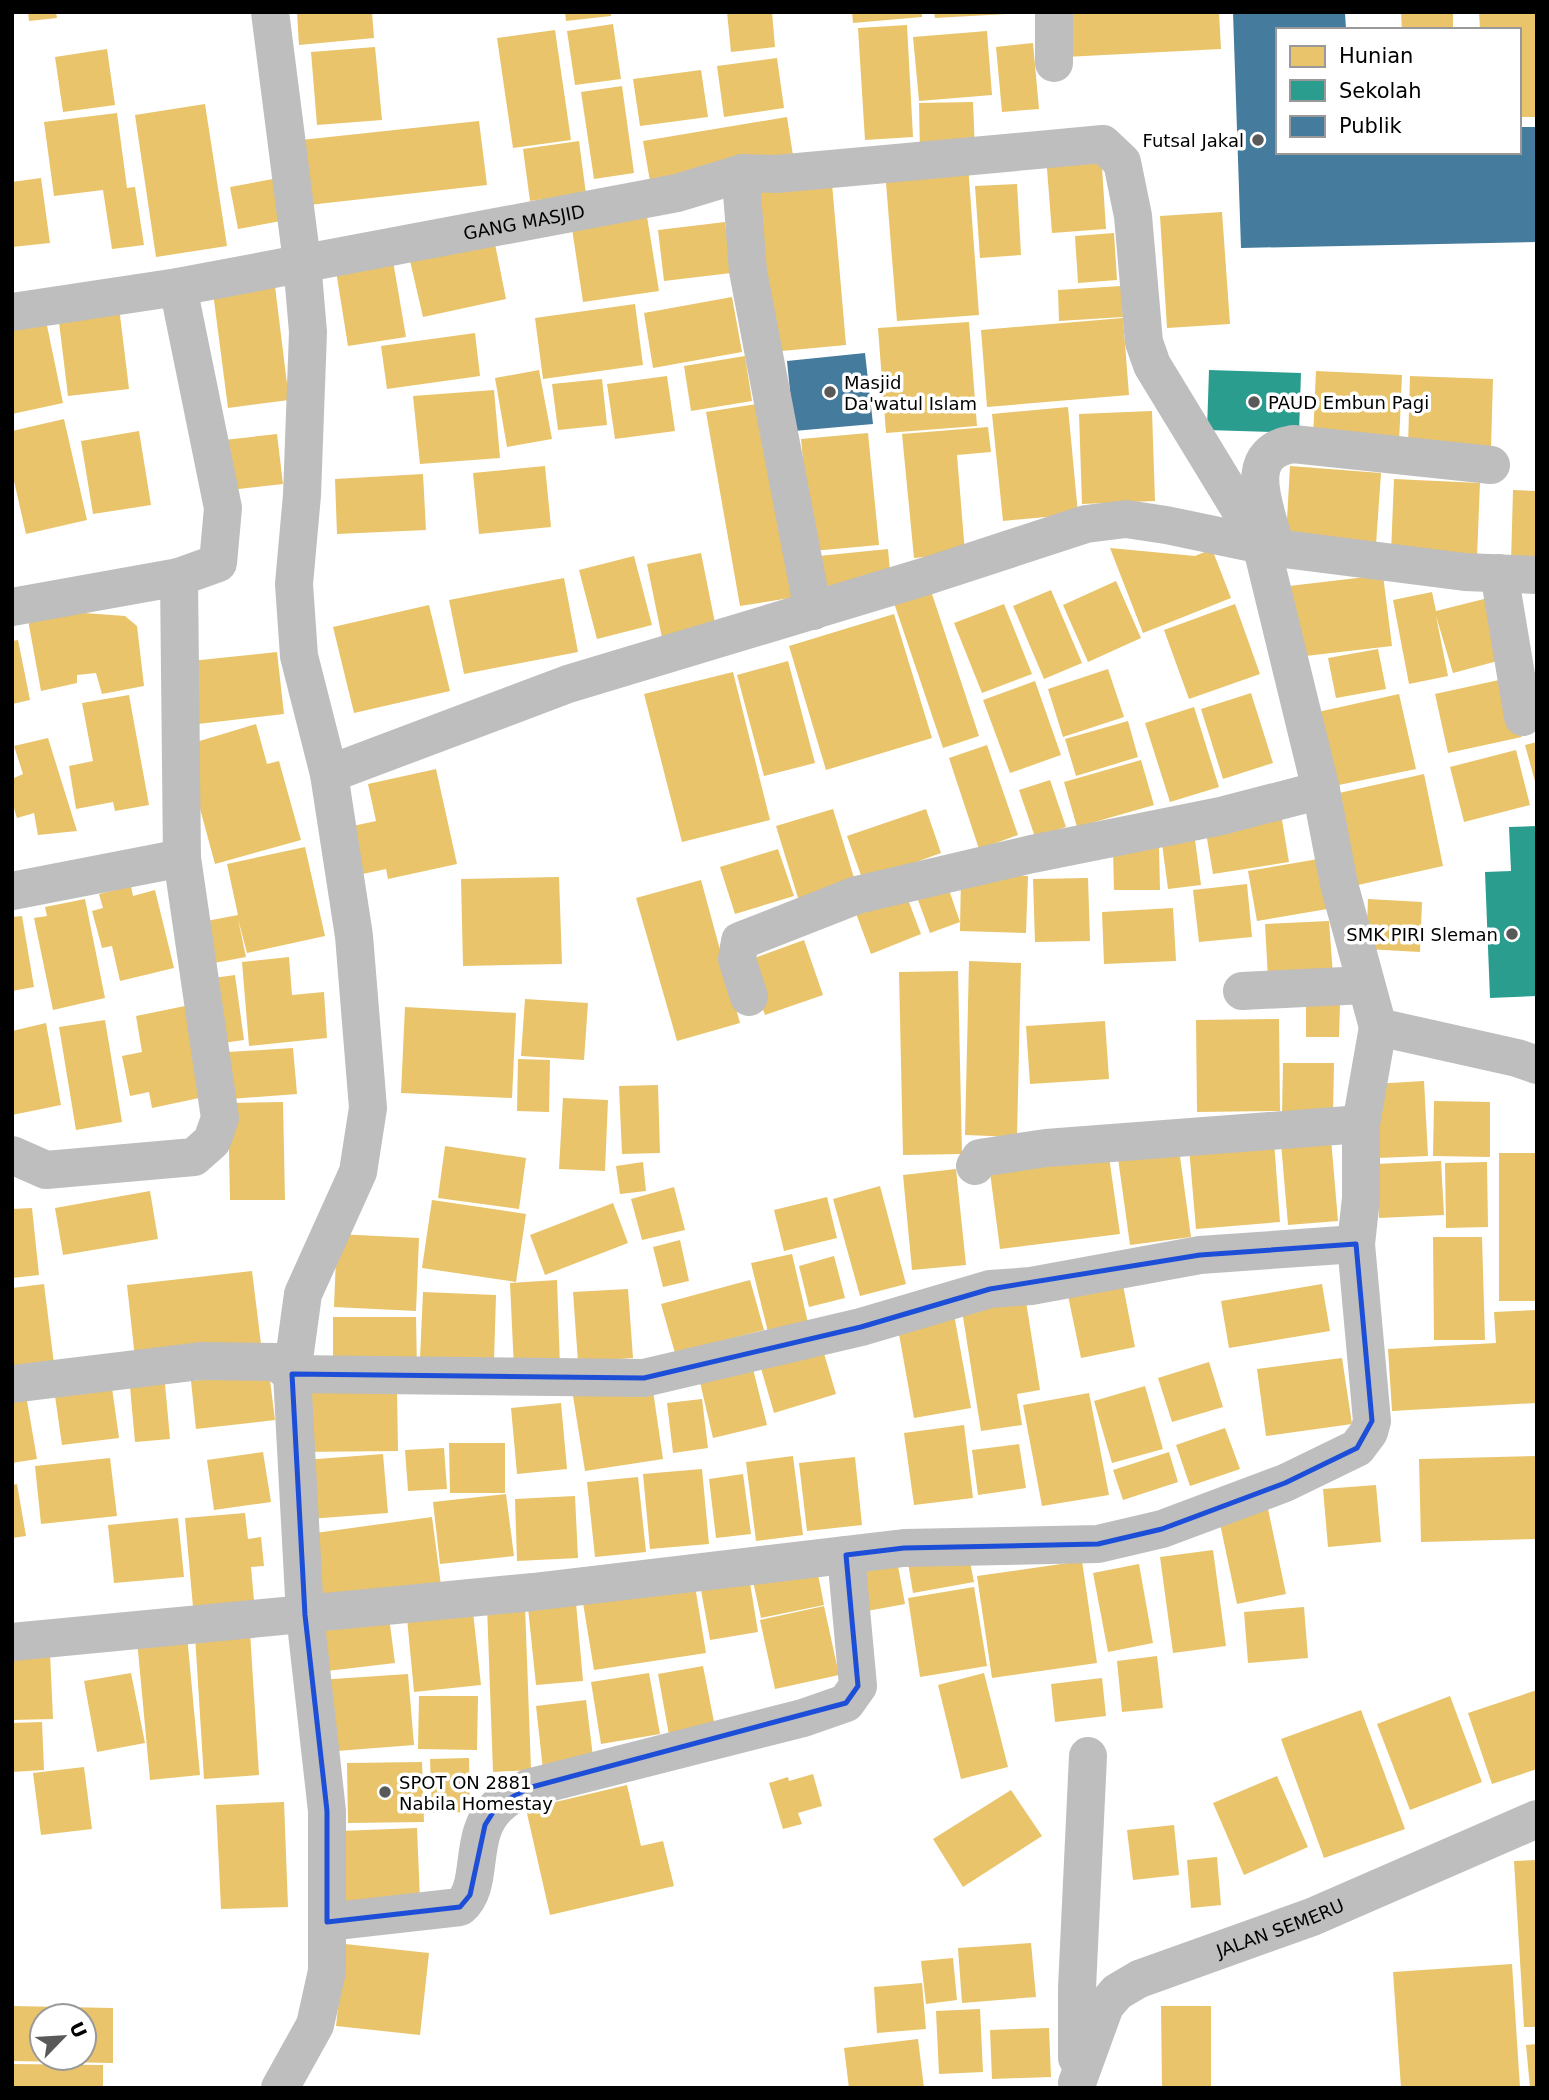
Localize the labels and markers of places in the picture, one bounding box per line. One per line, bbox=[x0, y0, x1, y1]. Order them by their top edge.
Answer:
place label: Futsal Jakal bbox=[1143, 130, 1244, 151]
marker: Futsal Jakal bbox=[1250, 132, 1266, 148]
place label: Masjid Da'watul Islam bbox=[844, 372, 977, 414]
marker: Masjid Da'watul Islam bbox=[822, 384, 838, 400]
place label: PAUD Embun Pagi bbox=[1268, 392, 1429, 413]
marker: PAUD Embun Pagi bbox=[1246, 394, 1262, 410]
place label: SMK PIRI Sleman bbox=[1346, 924, 1498, 945]
marker: SMK PIRI Sleman bbox=[1504, 926, 1520, 942]
place label: SPOT ON 2881 Nabila Homestay bbox=[399, 1772, 553, 1814]
marker: SPOT ON 2881 Nabila Homestay bbox=[377, 1784, 393, 1800]

